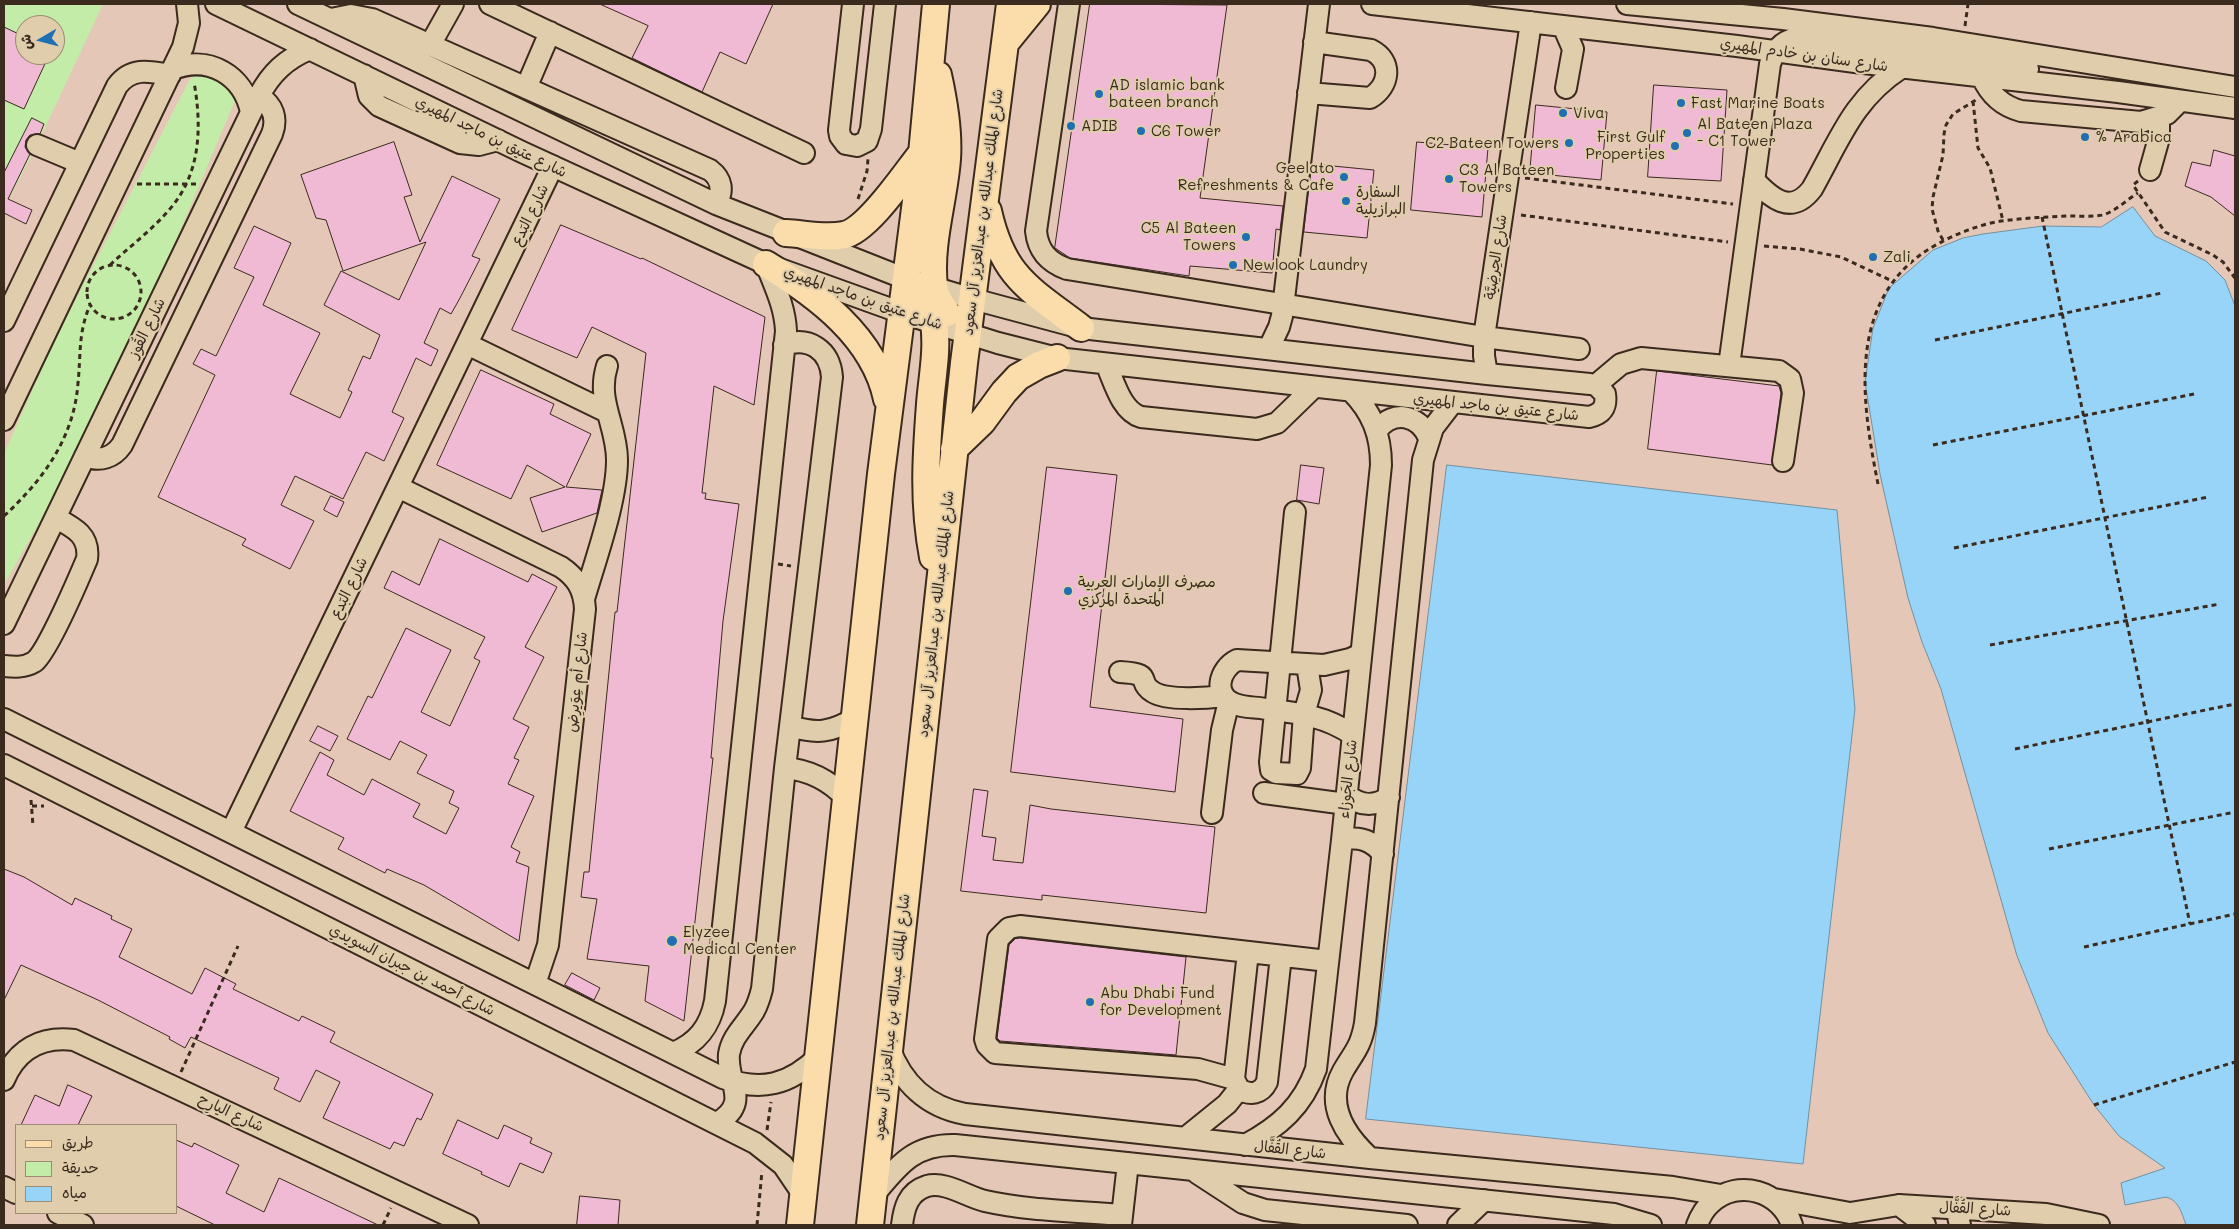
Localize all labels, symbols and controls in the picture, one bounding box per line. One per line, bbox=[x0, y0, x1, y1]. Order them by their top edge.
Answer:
north arrow bbox=[15, 15, 65, 65]
text: ش bbox=[15, 33, 36, 51]
street label: شارع سنان بن خادم المهيري bbox=[1719, 34, 1889, 76]
place label: AD islamic bank bateen branch bbox=[1109, 76, 1225, 111]
street label: شارع الملك عبدالله بن عبدالعزيز آل سعود bbox=[959, 88, 1007, 336]
marker: AD islamic bank bateen branch bbox=[1093, 88, 1105, 100]
street label: شارع عتيق بن ماجد المهيري bbox=[412, 92, 570, 182]
place label: Fast Marine Boats bbox=[1691, 94, 1825, 112]
marker: Fast Marine Boats bbox=[1675, 97, 1687, 109]
place label: Viva bbox=[1573, 104, 1605, 122]
marker: Viva bbox=[1557, 107, 1569, 119]
place label: Al Bateen Plaza - C1 Tower bbox=[1697, 115, 1813, 150]
place label: ADIB bbox=[1081, 117, 1118, 135]
marker: ADIB bbox=[1065, 120, 1077, 132]
place label: C6 Tower bbox=[1151, 122, 1221, 140]
marker: C6 Tower bbox=[1135, 125, 1147, 137]
marker: Al Bateen Plaza - C1 Tower bbox=[1681, 127, 1693, 139]
place label: First Gulf Properties bbox=[1586, 128, 1665, 163]
place label: % Arabica bbox=[2095, 128, 2172, 146]
marker: % Arabica bbox=[2079, 131, 2091, 143]
place label: C2 Bateen Towers bbox=[1425, 134, 1559, 152]
marker: C2 Bateen Towers bbox=[1563, 137, 1575, 149]
marker: First Gulf Properties bbox=[1669, 140, 1681, 152]
place label: Geelato Refreshments & Cafe bbox=[1178, 159, 1334, 194]
place label: C3 Al Bateen Towers bbox=[1459, 161, 1554, 196]
marker: Geelato Refreshments & Cafe bbox=[1338, 171, 1350, 183]
marker: C3 Al Bateen Towers bbox=[1443, 173, 1455, 185]
street label: شارع البَدع bbox=[507, 181, 553, 249]
place label: السفارة البرازيلية bbox=[1356, 183, 1406, 218]
marker: السفارة البرازيلية bbox=[1340, 195, 1352, 207]
street label: شارع الحِرضِيَّة bbox=[1481, 213, 1511, 301]
place label: C5 Al Bateen Towers bbox=[1141, 219, 1236, 254]
marker: C5 Al Bateen Towers bbox=[1240, 231, 1252, 243]
place label: Zali bbox=[1883, 248, 1911, 266]
marker: Zali bbox=[1867, 251, 1879, 263]
place label: Newlook Laundry bbox=[1243, 256, 1368, 274]
marker: Newlook Laundry bbox=[1227, 259, 1239, 271]
street label: شارع عتيق بن ماجد المهيري bbox=[781, 262, 945, 334]
street label: شارع القُوز bbox=[125, 295, 169, 361]
street label: شارع عتيق بن ماجد المهيري bbox=[1412, 389, 1580, 425]
street label: شارع الملك عبدالله بن عبدالعزيز آل سعود bbox=[914, 490, 958, 738]
street label: شارع البَدع bbox=[326, 554, 372, 622]
place label: مصرف الإمارات العربية المتحدة المركزي bbox=[1078, 573, 1216, 608]
marker: مصرف الإمارات العربية المتحدة المركزي bbox=[1062, 585, 1074, 597]
street label: شارع أم عِوَيرِض bbox=[563, 631, 591, 733]
street label: شارع الجَوزاء bbox=[1335, 739, 1361, 819]
street label: شارع الملك عبدالله بن عبدالعزيز آل سعود bbox=[870, 893, 914, 1141]
street label: شارع أحمد بن جبران السويدي bbox=[326, 920, 498, 1020]
place label: Elyzee Medical Center bbox=[683, 923, 797, 958]
marker: Elyzee Medical Center bbox=[665, 934, 679, 948]
place label: Abu Dhabi Fund for Development bbox=[1100, 984, 1222, 1019]
marker: Abu Dhabi Fund for Development bbox=[1084, 996, 1096, 1008]
street label: شارع اليارِح bbox=[195, 1090, 267, 1136]
legend bbox=[15, 1124, 178, 1214]
text: طريق bbox=[62, 1132, 94, 1152]
street label: شارع القُفَّال bbox=[1253, 1137, 1327, 1163]
text: حديقة bbox=[62, 1157, 99, 1177]
text: مياه bbox=[62, 1182, 87, 1202]
street label: شارع القُفَّال bbox=[1938, 1198, 2012, 1220]

